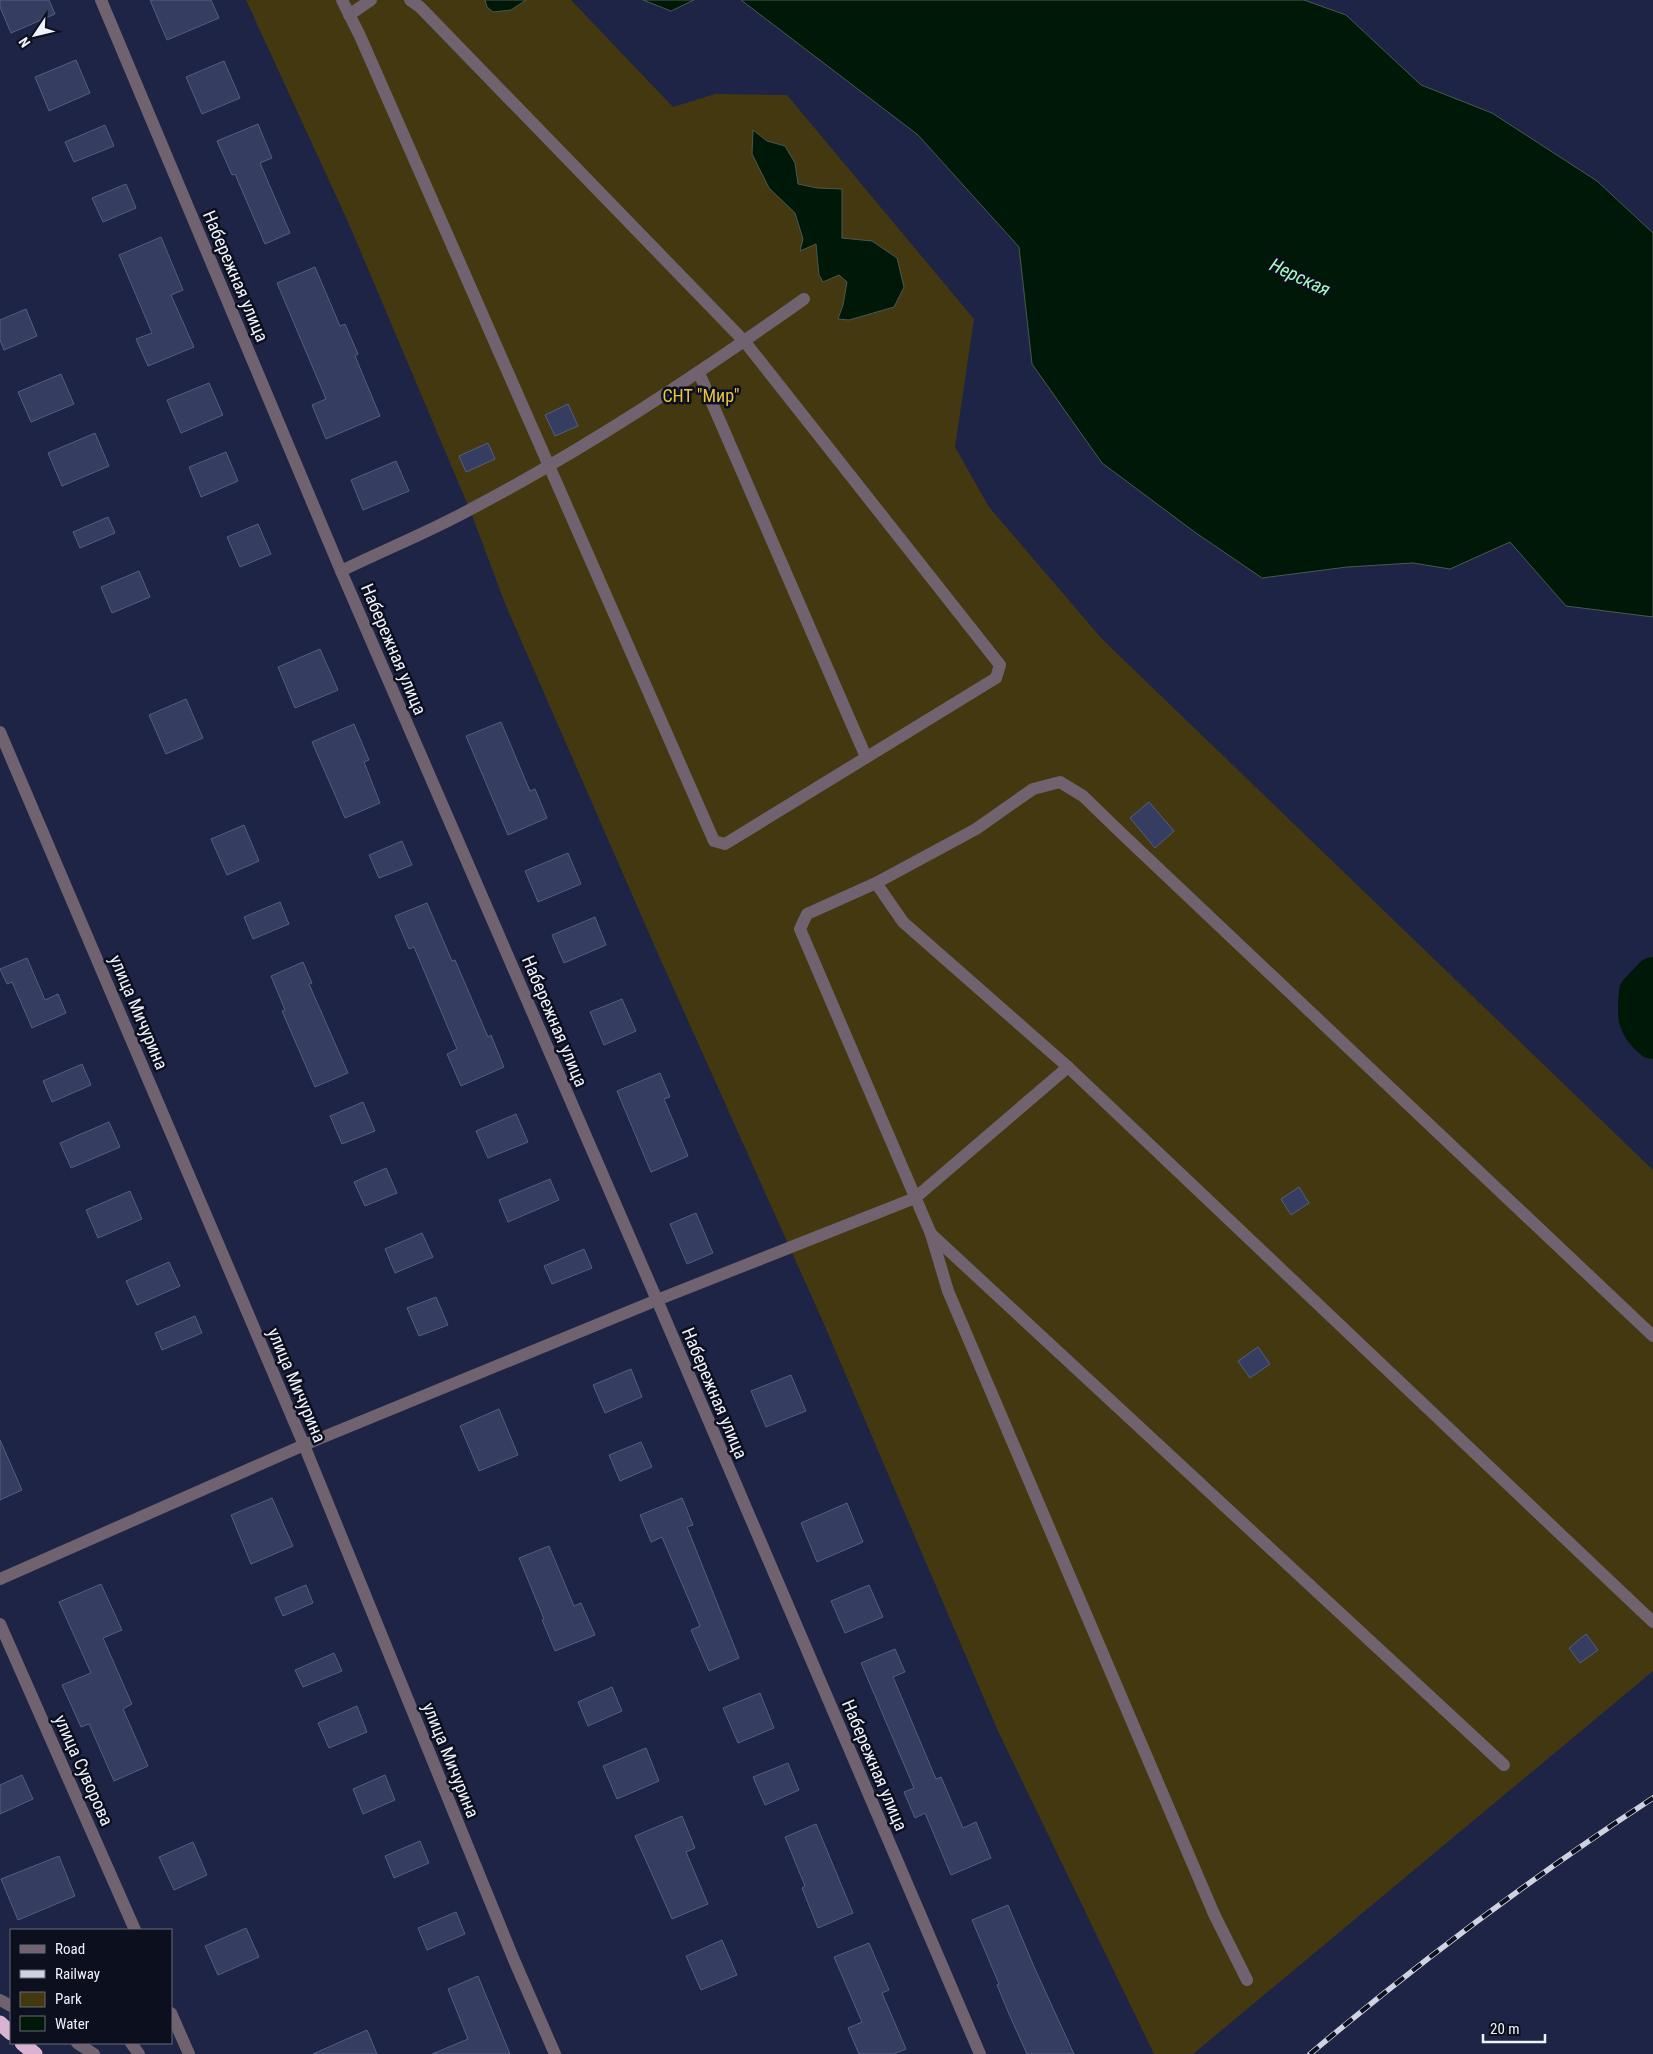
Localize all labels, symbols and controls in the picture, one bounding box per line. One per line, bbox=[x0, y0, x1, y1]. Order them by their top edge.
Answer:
north arrow bbox=[10, 10, 60, 60]
text: N bbox=[15, 34, 33, 51]
street label: Набережная улица bbox=[199, 207, 273, 345]
water label: Нерская bbox=[1266, 253, 1334, 301]
park label: СНТ "Мир" bbox=[662, 385, 740, 406]
street label: Набережная улица bbox=[357, 580, 431, 718]
street label: улица Мичурина bbox=[105, 952, 173, 1072]
street label: Набережная улица bbox=[518, 952, 592, 1090]
street label: Набережная улица bbox=[678, 1324, 752, 1462]
street label: улица Мичурина bbox=[263, 1325, 331, 1445]
street label: Набережная улица bbox=[838, 1696, 912, 1834]
street label: улица Мичурина bbox=[418, 1699, 484, 1821]
street label: улица Суворова bbox=[50, 1711, 118, 1829]
legend bbox=[10, 1929, 172, 2044]
text: Road bbox=[55, 1940, 85, 1958]
text: Railway bbox=[55, 1965, 100, 1983]
text: Park bbox=[55, 1990, 82, 2008]
scale bar bbox=[1483, 2012, 1546, 2044]
text: Water bbox=[55, 2015, 90, 2033]
text: 20 m bbox=[1490, 2020, 1520, 2038]

